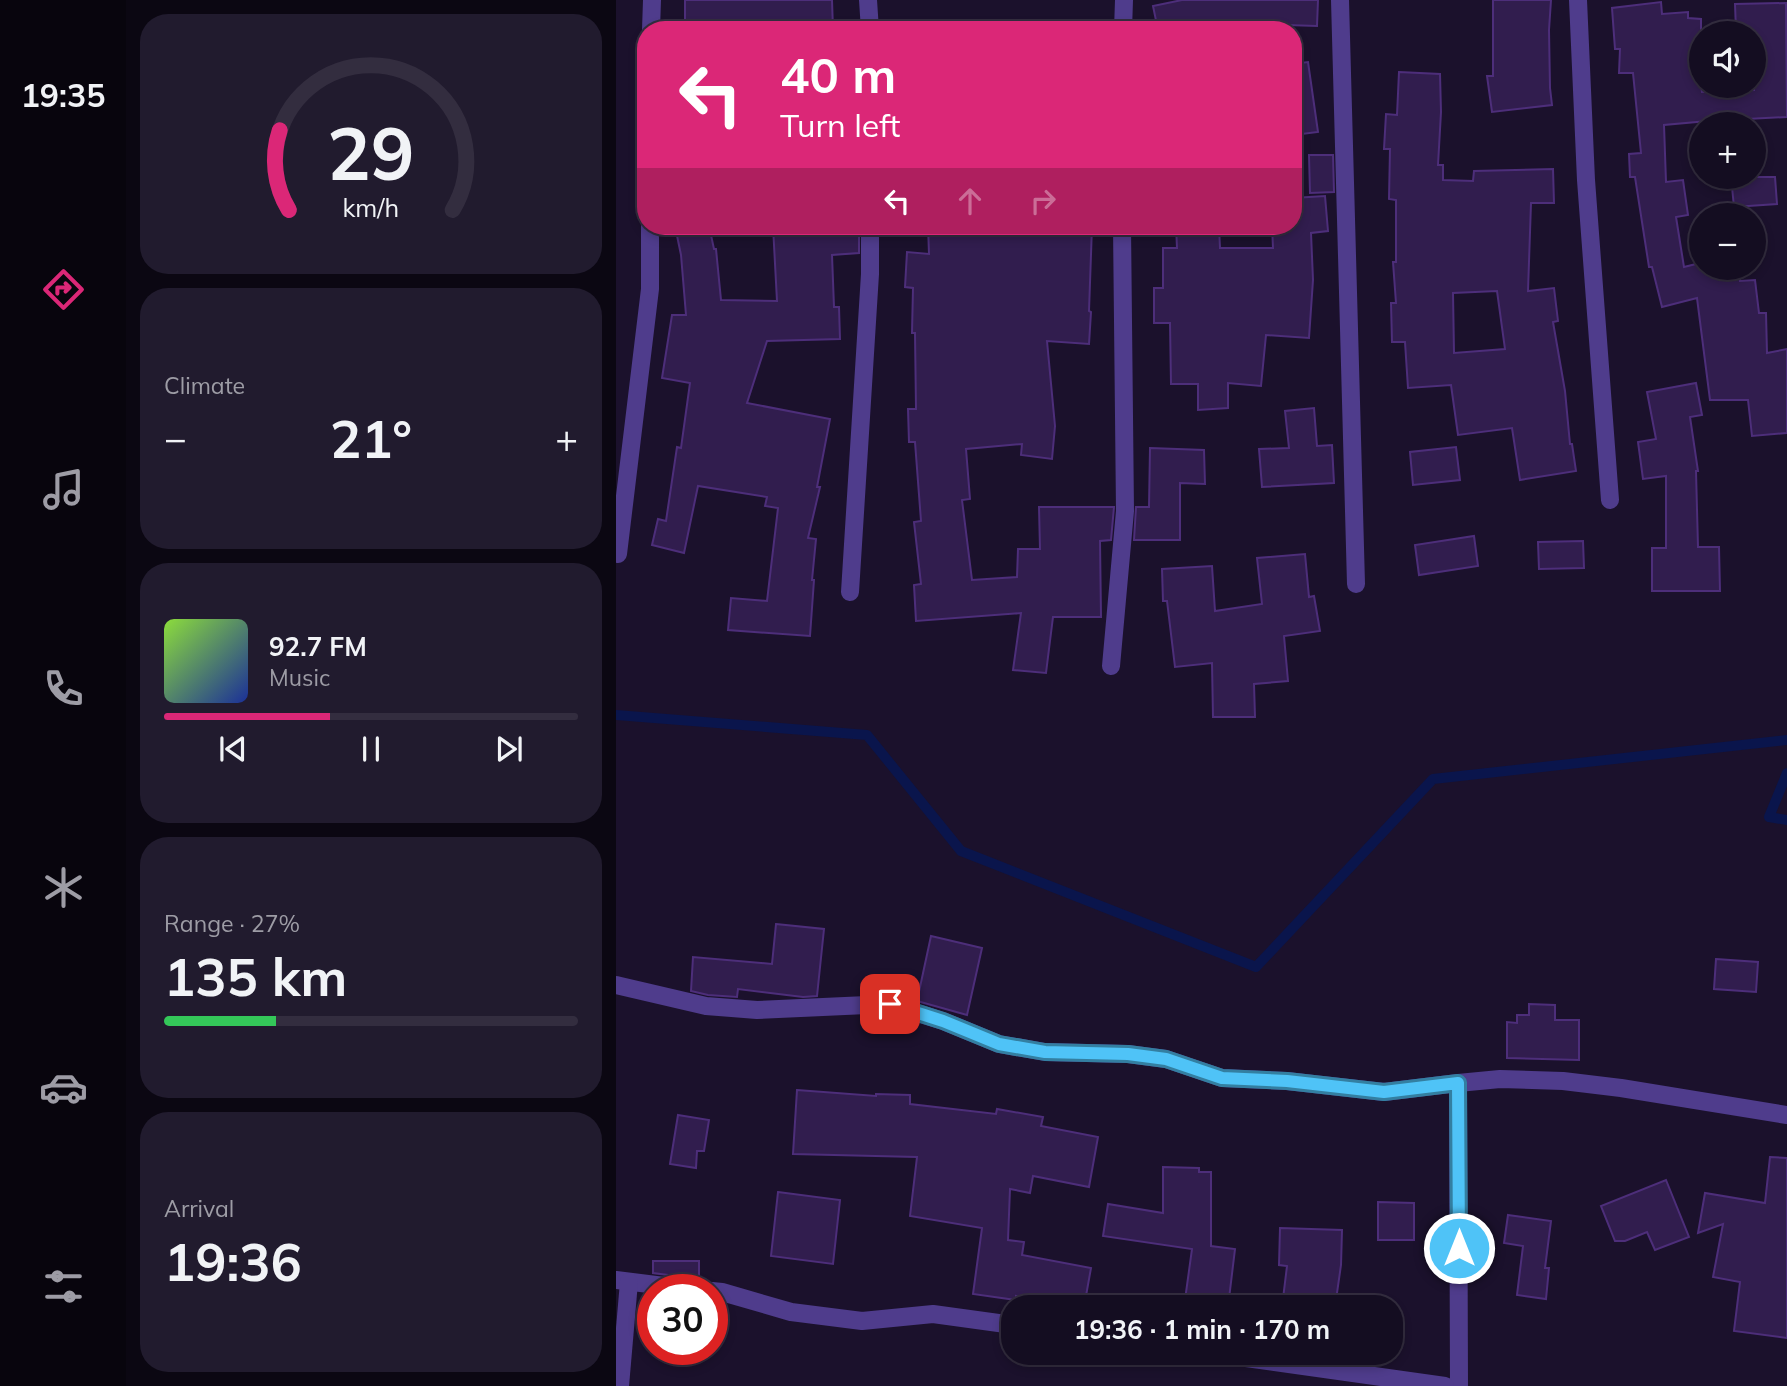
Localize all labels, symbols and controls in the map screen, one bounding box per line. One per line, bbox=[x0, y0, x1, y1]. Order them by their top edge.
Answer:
map controls bbox=[1689, 21, 1766, 280]
button: sound bbox=[1689, 21, 1766, 98]
text: 40 m bbox=[780, 44, 896, 105]
icon: left bbox=[665, 49, 756, 140]
text: 19:35 bbox=[21, 75, 105, 115]
text: Turn left bbox=[780, 105, 900, 145]
text: 29 bbox=[327, 108, 415, 199]
button: + bbox=[1689, 112, 1766, 189]
icon: left bbox=[878, 182, 916, 220]
icon: ahead bbox=[951, 182, 989, 220]
icon: right bbox=[1024, 182, 1062, 220]
text: km/h bbox=[343, 192, 399, 223]
button: − bbox=[1689, 203, 1766, 280]
icon: directions bbox=[39, 265, 88, 314]
text: Climate bbox=[164, 371, 245, 400]
text: 21° bbox=[330, 406, 412, 471]
text: − bbox=[164, 414, 187, 462]
text: + bbox=[555, 414, 578, 462]
icon: music bbox=[39, 465, 88, 514]
text: 92.7 FM bbox=[269, 630, 367, 663]
text: Music bbox=[269, 663, 330, 692]
icon: phone bbox=[39, 664, 88, 713]
icon: previous bbox=[214, 730, 252, 768]
icon: pause bbox=[352, 730, 390, 768]
icon: next bbox=[490, 730, 528, 768]
icon: climate bbox=[39, 863, 88, 912]
text: Range · 27% bbox=[164, 909, 300, 938]
text: 135 km bbox=[164, 944, 347, 1009]
pin bbox=[860, 974, 920, 1034]
icon: arrive bbox=[871, 985, 909, 1023]
icon: car bbox=[39, 1063, 88, 1112]
text: Arrival bbox=[164, 1194, 234, 1223]
position arrow bbox=[1422, 1211, 1496, 1285]
text: 19:36 bbox=[164, 1229, 302, 1294]
icon: filters bbox=[39, 1262, 88, 1311]
speed limit sign: 30 bbox=[637, 1274, 728, 1365]
text: 19:36 · 1 min · 170 m bbox=[1074, 1313, 1330, 1346]

